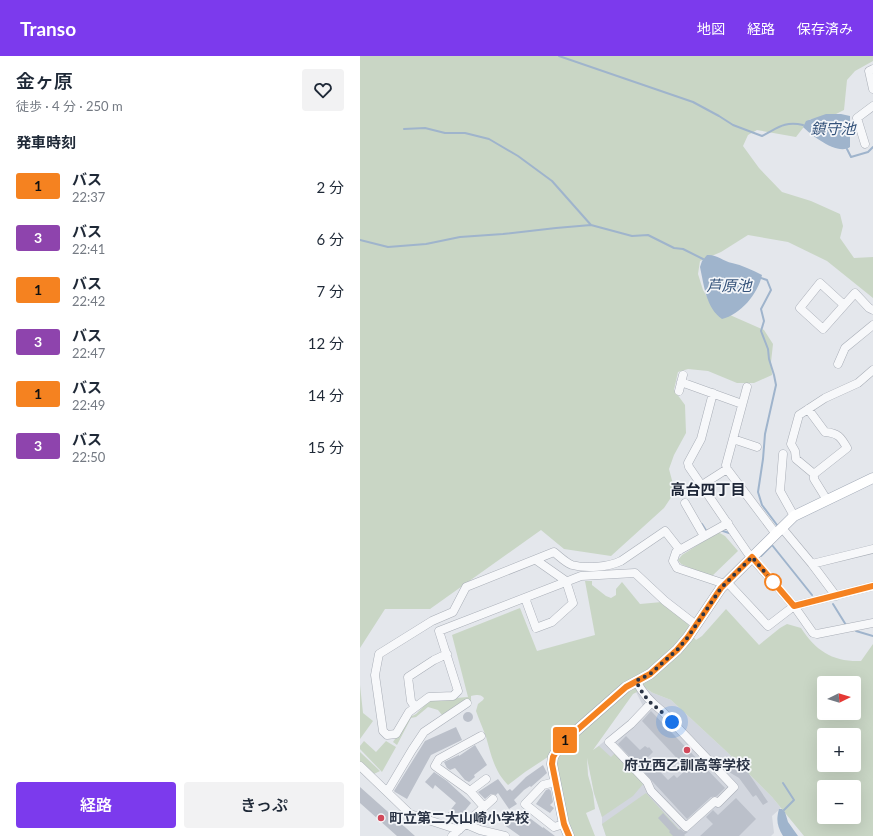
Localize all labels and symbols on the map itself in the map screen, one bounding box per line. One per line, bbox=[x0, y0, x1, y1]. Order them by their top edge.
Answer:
water label: 鎮守池 bbox=[810, 119, 857, 137]
water label: 芦原池 bbox=[706, 276, 753, 294]
district label: 高台四丁目 bbox=[670, 480, 746, 498]
unlabelled marker bbox=[764, 573, 782, 591]
north arrow bbox=[817, 676, 861, 720]
your location bbox=[662, 712, 682, 732]
line badge: 1 bbox=[552, 727, 578, 753]
marker: 府立西乙訓高等学校 bbox=[682, 745, 692, 755]
place label: 府立西乙訓高等学校 bbox=[624, 756, 750, 773]
place label: 町立第二大山崎小学校 bbox=[389, 809, 529, 826]
marker: 町立第二大山崎小学校 bbox=[376, 813, 386, 823]

